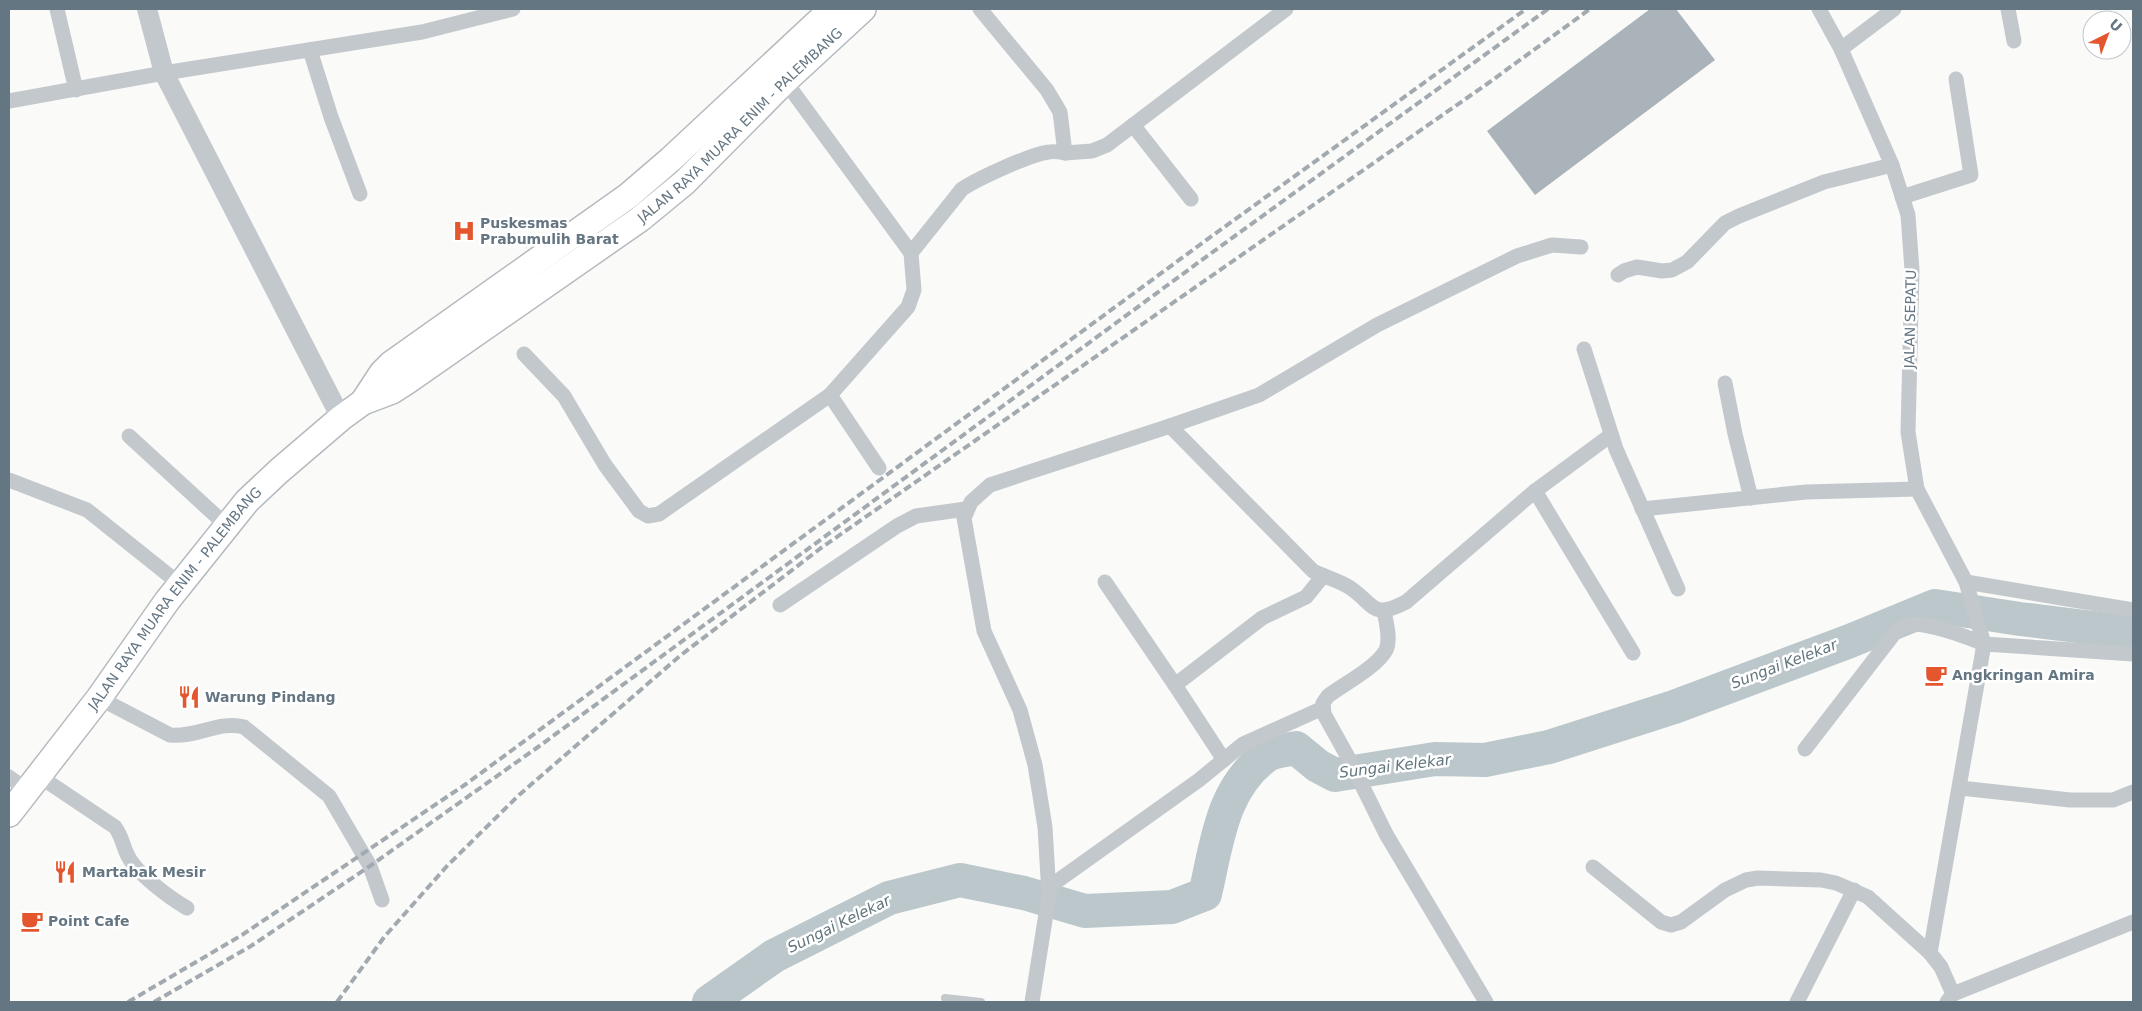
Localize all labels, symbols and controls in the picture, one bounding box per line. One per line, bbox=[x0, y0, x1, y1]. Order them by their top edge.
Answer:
north arrow bbox=[2082, 10, 2132, 60]
text: U bbox=[2106, 16, 2125, 35]
street label: JALAN RAYA MUARA ENIM - PALEMBANG bbox=[633, 24, 846, 226]
place label: Puskesmas Prabumulih Barat bbox=[480, 215, 619, 247]
hospital icon: Puskesmas Prabumulih Barat bbox=[451, 218, 477, 244]
street label: JALAN SEPATU bbox=[1901, 270, 1919, 369]
street label: JALAN RAYA MUARA ENIM - PALEMBANG bbox=[84, 484, 265, 714]
water label: Sungai Kelekar bbox=[1728, 635, 1840, 692]
cafe icon: Angkringan Amira bbox=[1923, 662, 1949, 688]
place label: Angkringan Amira bbox=[1952, 667, 2095, 683]
restaurant icon: Warung Pindang bbox=[176, 684, 202, 710]
place label: Warung Pindang bbox=[205, 689, 336, 705]
water label: Sungai Kelekar bbox=[1338, 750, 1453, 782]
restaurant icon: Martabak Mesir bbox=[52, 859, 78, 885]
place label: Martabak Mesir bbox=[82, 864, 206, 880]
water label: Sungai Kelekar bbox=[785, 891, 894, 957]
cafe icon: Point Cafe bbox=[19, 908, 45, 934]
place label: Point Cafe bbox=[48, 913, 130, 929]

